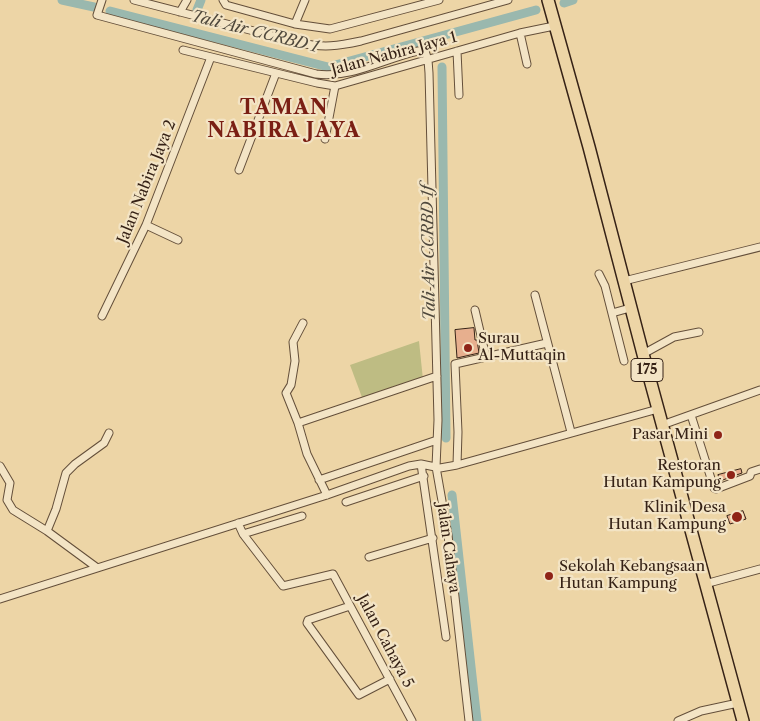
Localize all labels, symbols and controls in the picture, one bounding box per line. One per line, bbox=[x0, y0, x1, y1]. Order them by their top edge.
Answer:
water label: Tali Air CCRBD 1 bbox=[189, 7, 321, 57]
street label: Jalan Nabira Jaya 1 bbox=[329, 29, 459, 79]
district label: TAMAN NABIRA JAYA bbox=[206, 96, 362, 143]
street label: Jalan Nabira Jaya 2 bbox=[114, 118, 180, 246]
water label: Tali Air CCRBD 1f bbox=[418, 185, 440, 321]
place label: Surau Al-Muttaqin bbox=[478, 330, 566, 365]
marker: Surau Al-Muttaqin bbox=[462, 342, 474, 354]
road number: 175 bbox=[631, 358, 663, 382]
place label: Pasar Mini bbox=[632, 426, 708, 444]
marker: Pasar Mini bbox=[712, 429, 724, 441]
place label: Restoran Hutan Kampung bbox=[603, 457, 721, 492]
marker: Restoran Hutan Kampung bbox=[725, 469, 737, 481]
place label: Klinik Desa Hutan Kampung bbox=[608, 499, 726, 534]
street label: Jalan Cahaya bbox=[433, 502, 463, 594]
marker: Klinik Desa Hutan Kampung bbox=[730, 510, 744, 524]
place label: Sekolah Kebangsaan Hutan Kampung bbox=[559, 558, 705, 593]
marker: Sekolah Kebangsaan Hutan Kampung bbox=[543, 570, 555, 582]
street label: Jalan Cahaya 5 bbox=[353, 591, 417, 691]

